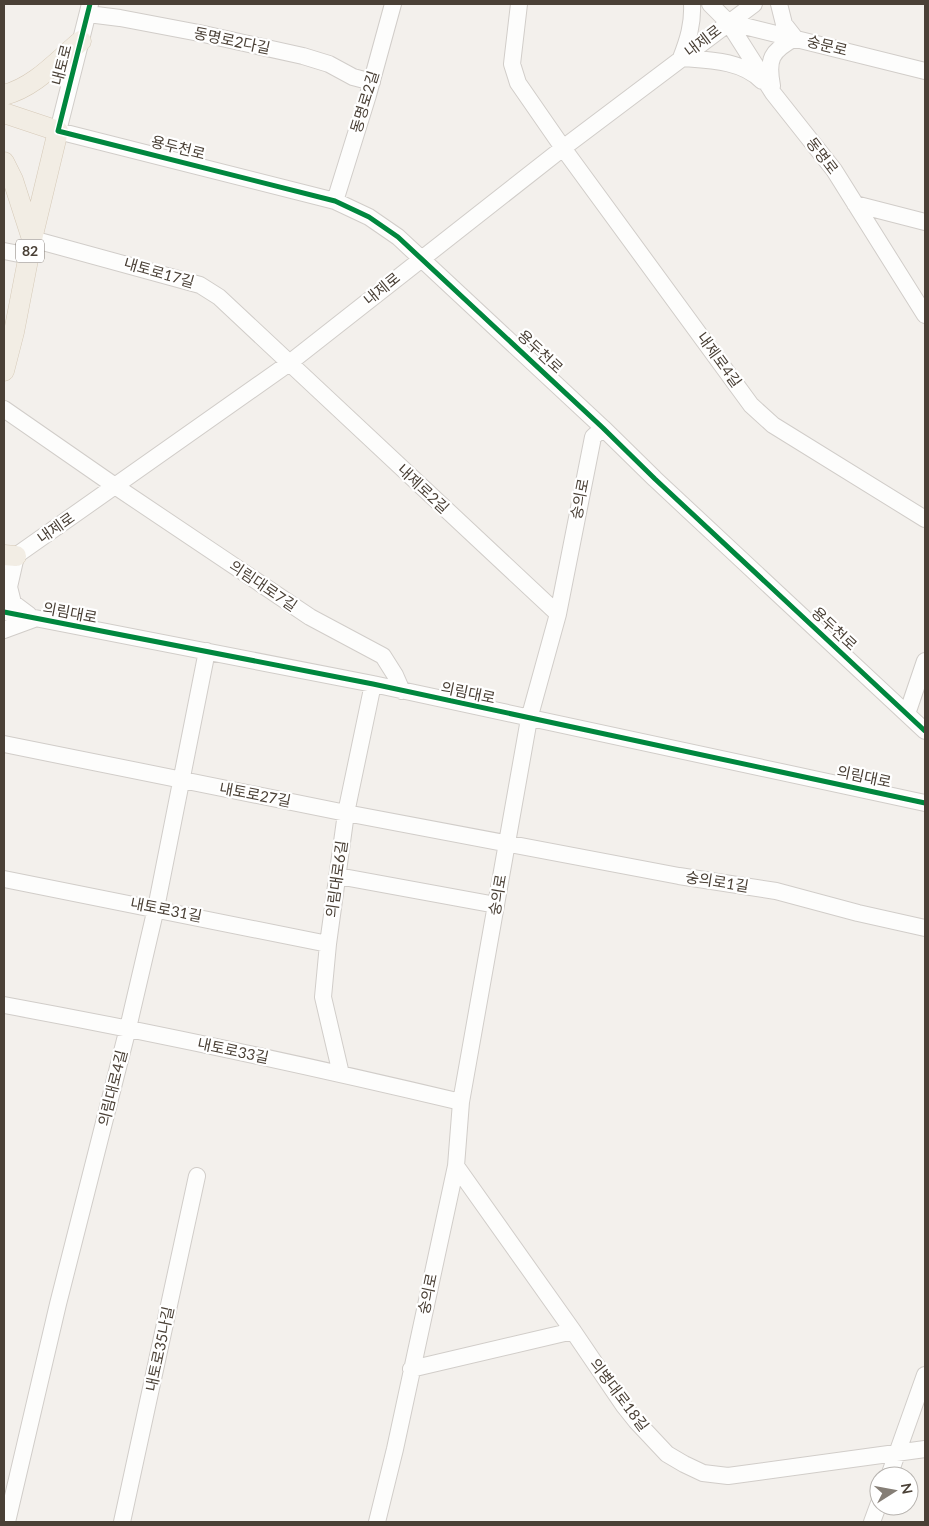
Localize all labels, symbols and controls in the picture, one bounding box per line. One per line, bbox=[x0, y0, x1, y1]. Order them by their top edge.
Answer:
street label: 내제로 bbox=[680, 21, 724, 60]
street label: 동명로2다길 bbox=[192, 23, 272, 57]
street label: 숭문로 bbox=[805, 31, 850, 59]
street label: 내토로 bbox=[47, 42, 75, 87]
street label: 동명로2길 bbox=[346, 69, 382, 135]
street label: 용두천로 bbox=[149, 132, 207, 162]
street label: 동명로 bbox=[803, 133, 842, 177]
road number: 82 bbox=[16, 240, 44, 262]
street label: 내토로17길 bbox=[122, 253, 197, 291]
street label: 내제로 bbox=[360, 268, 403, 308]
street label: 용두천로 bbox=[514, 326, 567, 377]
street label: 내제로4길 bbox=[694, 328, 746, 391]
street label: 내제로2길 bbox=[394, 460, 453, 517]
street label: 숭의로 bbox=[566, 477, 592, 521]
street label: 내제로 bbox=[33, 508, 78, 546]
street label: 의림대로7길 bbox=[226, 556, 301, 614]
street label: 의림대로 bbox=[41, 598, 99, 626]
street label: 용두천로 bbox=[808, 603, 861, 654]
street label: 의림대로 bbox=[439, 677, 497, 707]
street label: 의림대로 bbox=[835, 761, 893, 791]
street label: 내토로27길 bbox=[218, 778, 293, 810]
street label: 의림대로6길 bbox=[322, 839, 350, 919]
street label: 숭의로1길 bbox=[684, 867, 750, 895]
street label: 숭의로 bbox=[485, 873, 509, 917]
street label: 내토로31길 bbox=[129, 893, 204, 925]
street label: 내토로33길 bbox=[196, 1034, 271, 1066]
street label: 의림대로4길 bbox=[94, 1048, 130, 1128]
street label: 숭의로 bbox=[414, 1272, 440, 1316]
street label: 내토로35나길 bbox=[141, 1305, 177, 1393]
street label: 의병대로18길 bbox=[587, 1354, 653, 1434]
north arrow bbox=[869, 1466, 919, 1516]
text: N bbox=[898, 1482, 917, 1495]

